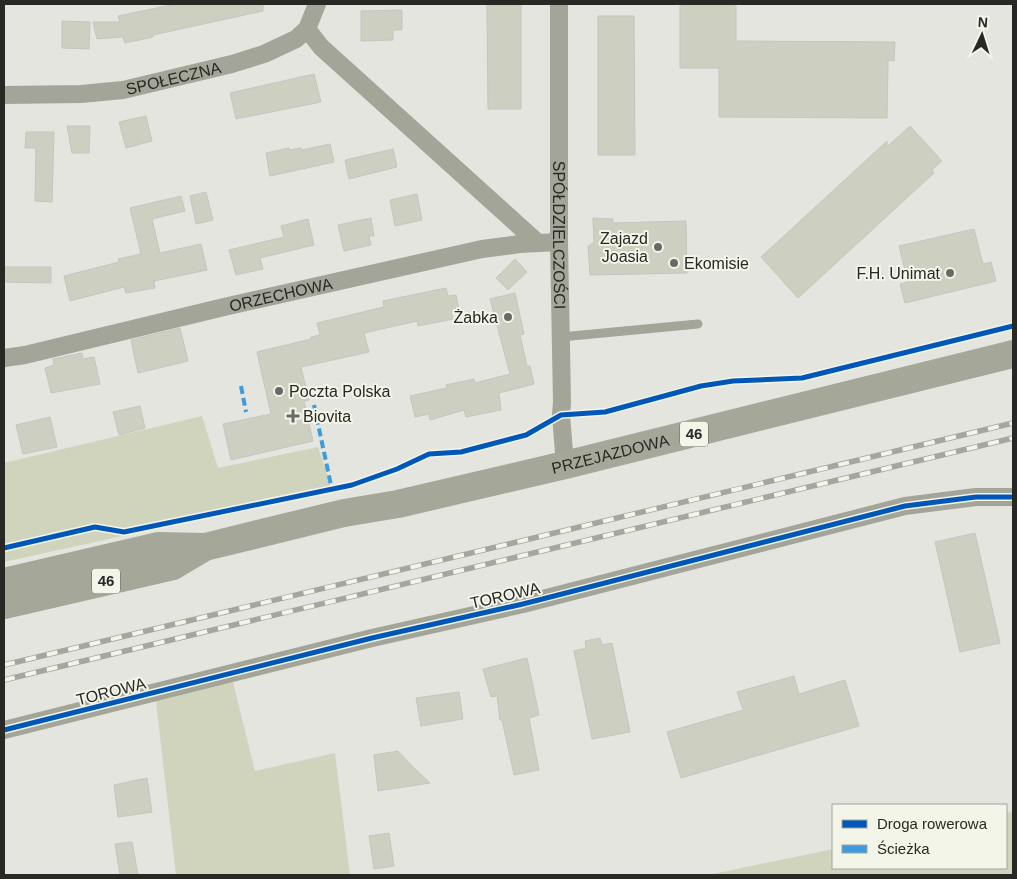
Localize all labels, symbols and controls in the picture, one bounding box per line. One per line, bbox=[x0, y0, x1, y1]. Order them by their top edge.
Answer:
north arrow bbox=[957, 10, 1007, 60]
text: N bbox=[977, 14, 989, 30]
street label: SPOŁECZNA bbox=[124, 59, 223, 98]
street label: SPÓŁDZIELCZOŚCI bbox=[550, 161, 569, 309]
place label: Zajazd Joasia bbox=[600, 230, 648, 265]
marker: Zajazd Joasia bbox=[652, 241, 664, 253]
place label: Ekomisie bbox=[684, 255, 749, 272]
marker: Ekomisie bbox=[668, 257, 680, 269]
place label: F.H. Unimat bbox=[856, 265, 941, 282]
marker: F.H. Unimat bbox=[944, 267, 956, 279]
street label: ORZECHOWA bbox=[228, 275, 334, 315]
place label: Żabka bbox=[454, 308, 498, 326]
marker: Żabka bbox=[502, 311, 514, 323]
place label: Poczta Polska bbox=[289, 383, 390, 400]
marker: Poczta Polska bbox=[273, 385, 285, 397]
place label: Biovita bbox=[303, 408, 351, 425]
marker: Biovita bbox=[287, 410, 299, 422]
road number: 46 bbox=[680, 422, 708, 446]
street label: PRZEJAZDOWA bbox=[550, 431, 671, 477]
road number: 46 bbox=[92, 568, 120, 594]
street label: TOROWA bbox=[469, 579, 542, 612]
street label: TOROWA bbox=[75, 675, 148, 708]
legend bbox=[832, 804, 1007, 869]
text: Droga rowerowa bbox=[877, 815, 988, 832]
text: Ścieżka bbox=[877, 840, 930, 857]

